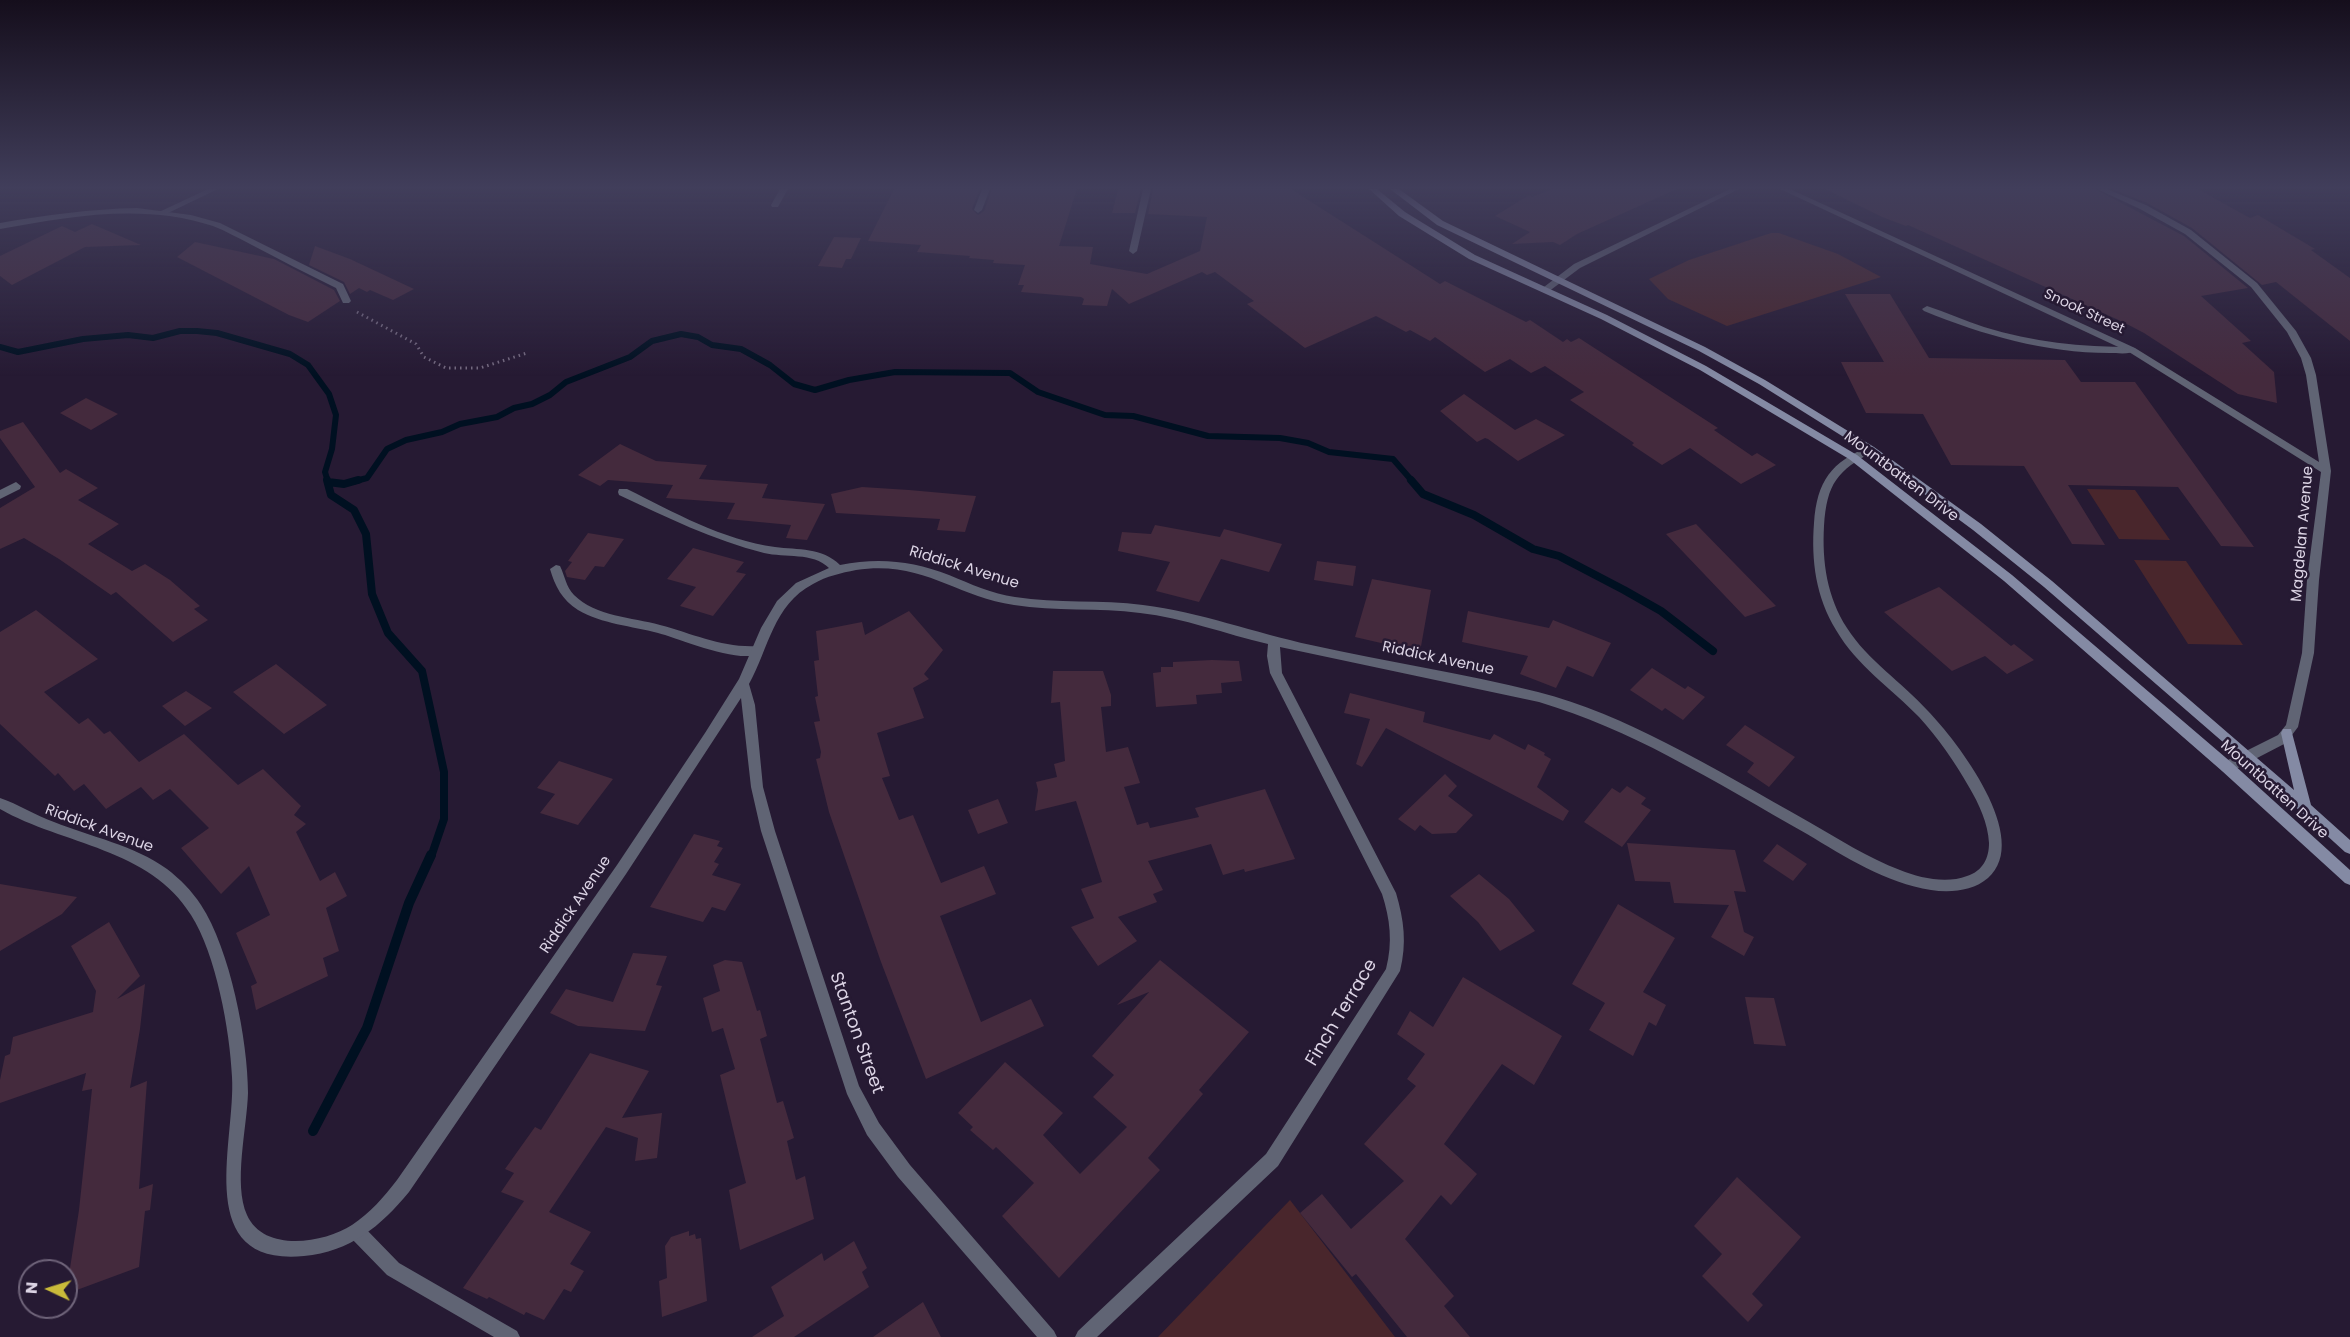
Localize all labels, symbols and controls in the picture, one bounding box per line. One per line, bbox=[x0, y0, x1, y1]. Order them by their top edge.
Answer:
street label: Snook Street bbox=[2041, 286, 2127, 338]
street label: Mountbatten Drive bbox=[1840, 428, 1962, 526]
street label: Magdelan Avenue bbox=[2288, 465, 2318, 603]
street label: Riddick Avenue bbox=[907, 543, 1021, 593]
street label: Riddick Avenue bbox=[1380, 638, 1496, 680]
street label: Mountbatten Drive bbox=[2216, 737, 2332, 843]
street label: Riddick Avenue bbox=[42, 801, 156, 857]
street label: Riddick Avenue bbox=[537, 853, 615, 957]
street label: Finch Terrace bbox=[1302, 956, 1382, 1070]
street label: Stanton Street bbox=[824, 969, 888, 1097]
north arrow bbox=[18, 1259, 78, 1319]
text: N bbox=[20, 1281, 43, 1295]

